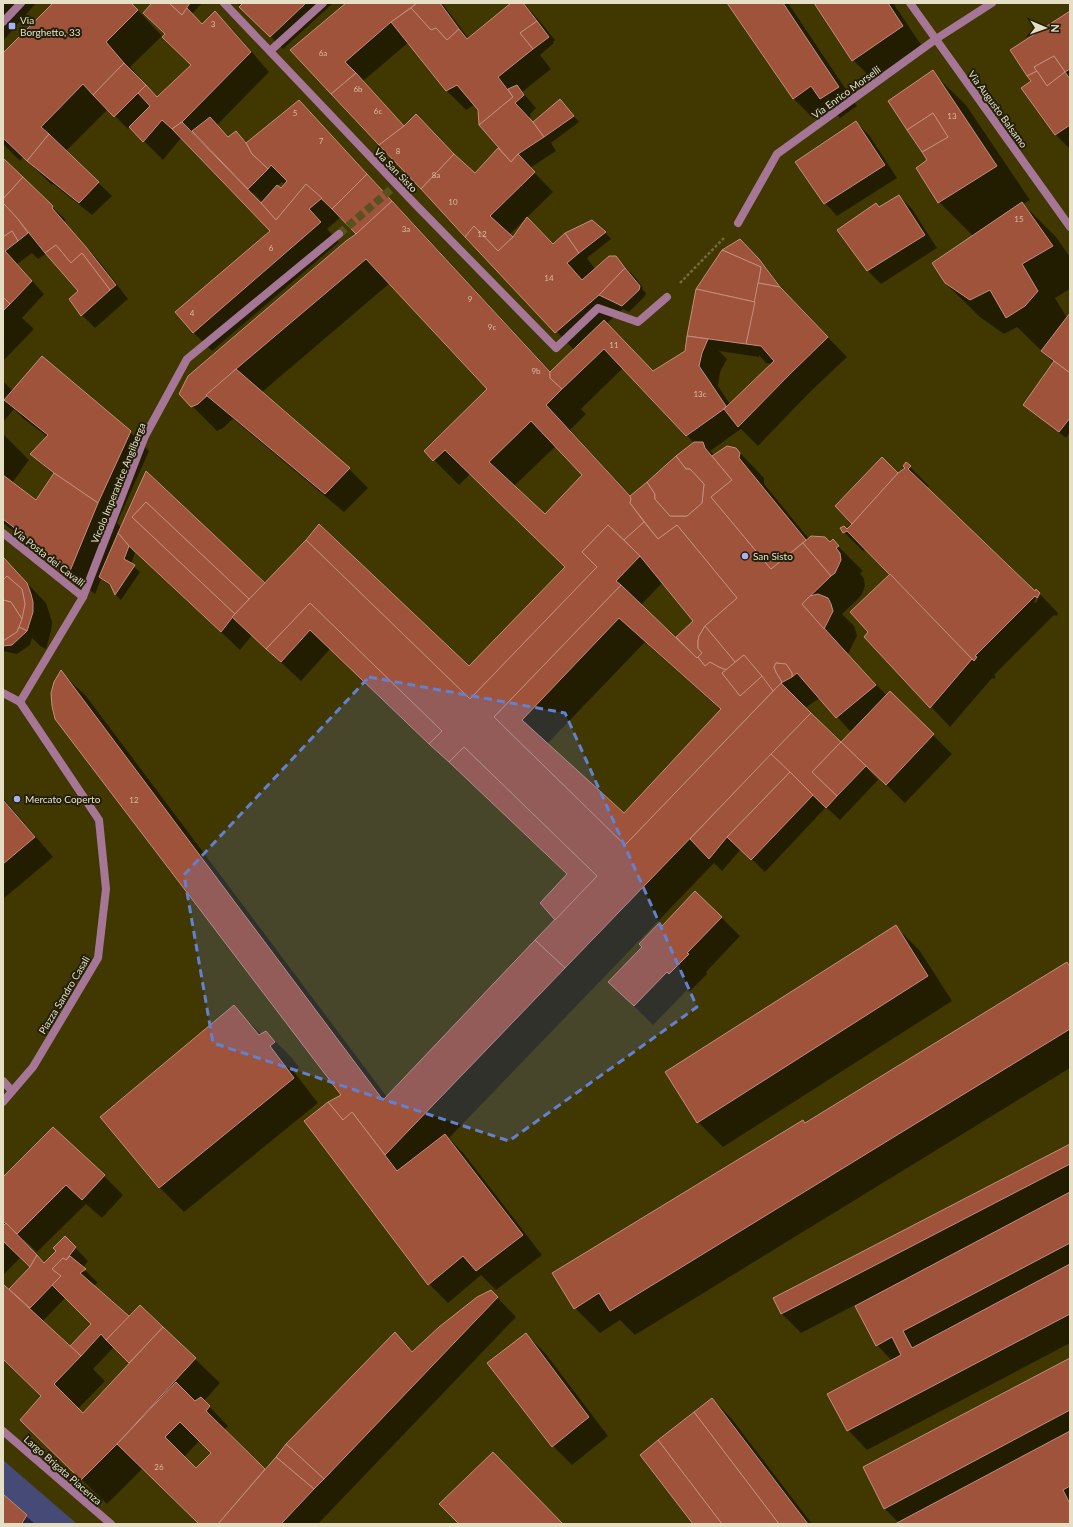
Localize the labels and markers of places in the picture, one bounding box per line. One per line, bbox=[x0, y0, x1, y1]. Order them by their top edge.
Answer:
place label: Via Borghetto, 33 bbox=[20, 14, 81, 38]
marker: Via Borghetto, 33 bbox=[7, 21, 17, 31]
place label: San Sisto bbox=[753, 550, 793, 562]
marker: San Sisto bbox=[740, 551, 750, 561]
place label: Mercato Coperto bbox=[25, 793, 101, 805]
marker: Mercato Coperto bbox=[12, 794, 22, 804]

